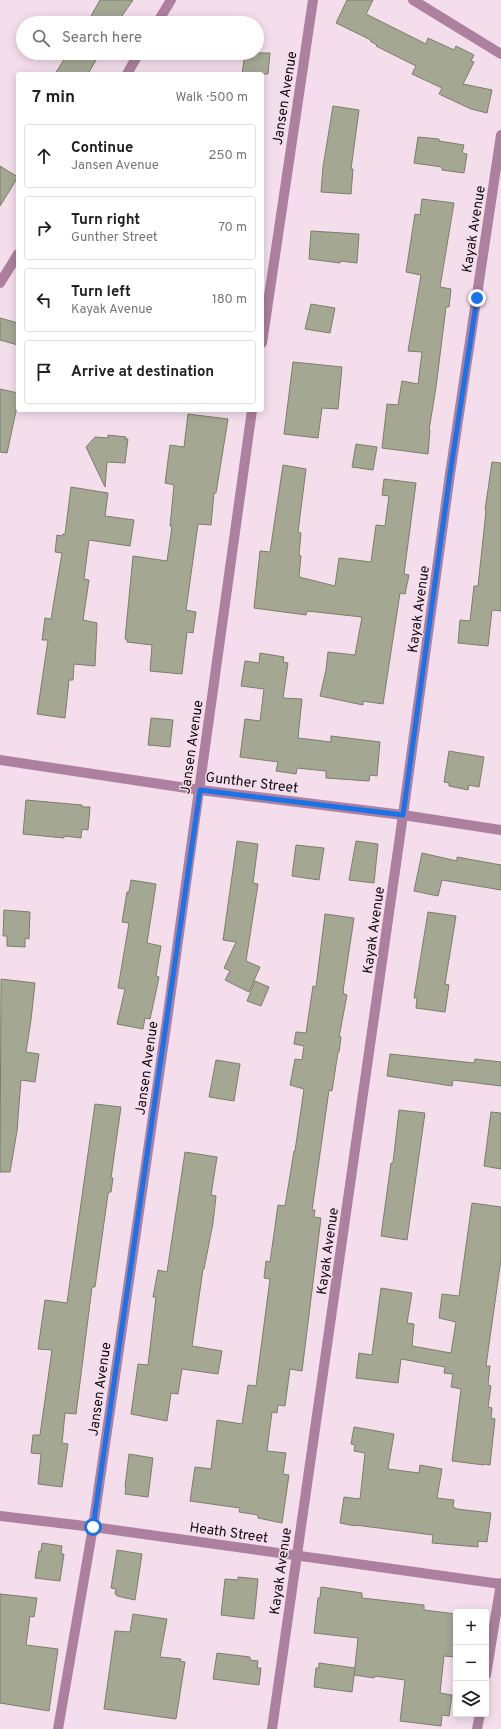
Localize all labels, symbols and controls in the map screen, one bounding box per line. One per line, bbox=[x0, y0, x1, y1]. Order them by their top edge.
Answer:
search box bbox=[16, 16, 264, 60]
icon: search bbox=[30, 27, 52, 49]
text: Search here bbox=[62, 29, 142, 48]
street label: Jansen Avenue bbox=[270, 50, 301, 146]
text: 7 min bbox=[32, 87, 75, 109]
text: Walk · 500 m bbox=[175, 90, 248, 106]
text: Continue bbox=[71, 139, 133, 158]
icon: ahead bbox=[33, 145, 55, 167]
text: 250 m bbox=[209, 148, 247, 164]
text: Jansen Avenue bbox=[71, 158, 159, 174]
street label: Kayak Avenue bbox=[459, 185, 490, 274]
text: Turn right bbox=[71, 211, 140, 230]
icon: right bbox=[33, 217, 55, 239]
text: 70 m bbox=[218, 220, 247, 236]
text: Gunther Street bbox=[71, 230, 158, 246]
text: Turn left bbox=[71, 283, 131, 302]
icon: left bbox=[33, 289, 55, 311]
route end bbox=[468, 289, 486, 307]
text: 180 m bbox=[212, 292, 247, 308]
text: Kayak Avenue bbox=[71, 302, 153, 318]
icon: arrive bbox=[33, 361, 55, 383]
text: Arrive at destination bbox=[71, 363, 214, 382]
street label: Kayak Avenue bbox=[405, 565, 434, 654]
street label: Jansen Avenue bbox=[177, 699, 207, 795]
street label: Gunther Street bbox=[204, 769, 299, 798]
street label: Kayak Avenue bbox=[360, 886, 389, 975]
street label: Jansen Avenue bbox=[132, 1020, 162, 1116]
street label: Kayak Avenue bbox=[314, 1207, 343, 1296]
street label: Jansen Avenue bbox=[85, 1341, 115, 1437]
route start bbox=[84, 1518, 102, 1536]
street label: Heath Street bbox=[188, 1520, 269, 1547]
street label: Kayak Avenue bbox=[267, 1527, 296, 1616]
map controls bbox=[453, 1609, 489, 1717]
button: + bbox=[453, 1609, 489, 1645]
button: − bbox=[453, 1645, 489, 1681]
button: layers bbox=[453, 1681, 489, 1717]

